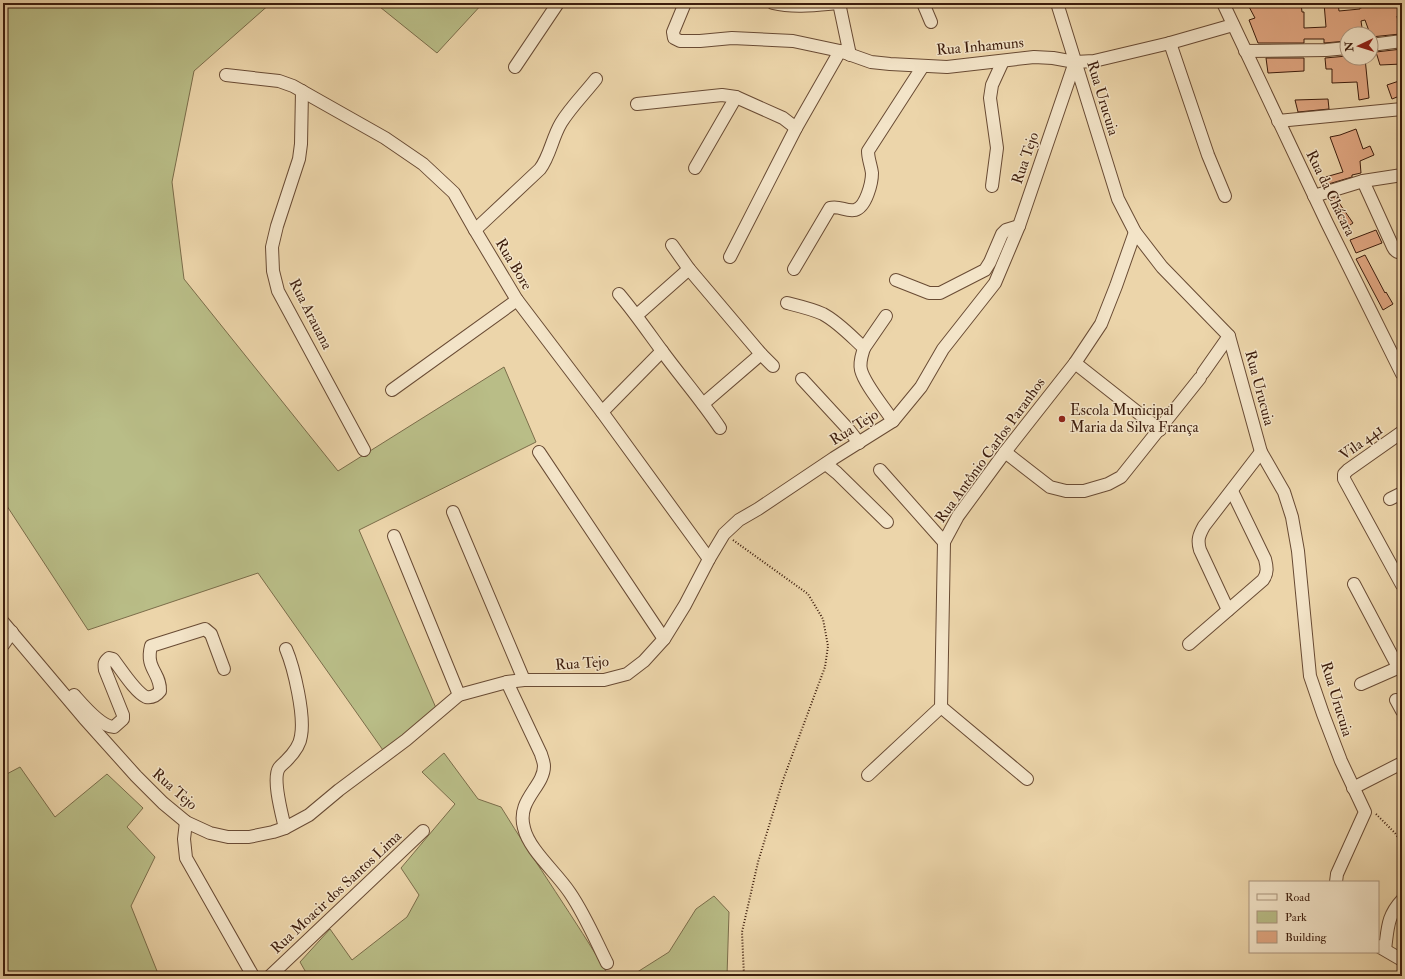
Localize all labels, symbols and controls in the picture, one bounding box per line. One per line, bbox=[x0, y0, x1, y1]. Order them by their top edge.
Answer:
north arrow bbox=[1339, 26, 1379, 66]
street label: Rua Inhamuns bbox=[936, 33, 1025, 60]
text: N bbox=[1343, 40, 1356, 53]
street label: Rua Urucuia bbox=[1082, 58, 1123, 139]
street label: Rua Tejo bbox=[1008, 130, 1043, 187]
street label: Rua da Chácara bbox=[1302, 147, 1360, 240]
street label: Rua Bore bbox=[491, 235, 536, 293]
street label: Rua Arauana bbox=[285, 276, 337, 353]
street label: Rua Urucuia bbox=[1240, 348, 1279, 429]
street label: Rua Antônio Carlos Paranhos bbox=[931, 374, 1050, 527]
place label: Escola Municipal Maria da Silva França bbox=[1070, 401, 1200, 437]
street label: Rua Tejo bbox=[826, 405, 882, 450]
marker: Escola Municipal Maria da Silva França bbox=[1057, 414, 1067, 424]
street label: Vila 441 bbox=[1336, 420, 1387, 465]
street label: Rua Tejo bbox=[554, 652, 610, 675]
street label: Rua Urucuia bbox=[1316, 659, 1357, 740]
street label: Rua Tejo bbox=[148, 765, 201, 814]
street label: Rua Moacir dos Santos Lima bbox=[267, 826, 406, 958]
legend bbox=[1249, 881, 1379, 953]
text: Road bbox=[1285, 890, 1310, 905]
text: Park bbox=[1285, 910, 1307, 925]
text: Building bbox=[1285, 930, 1328, 945]

